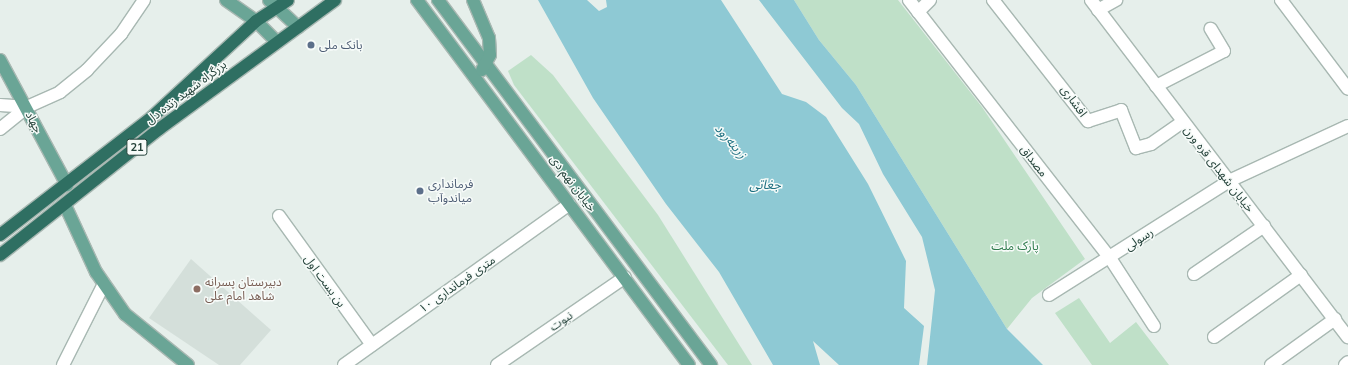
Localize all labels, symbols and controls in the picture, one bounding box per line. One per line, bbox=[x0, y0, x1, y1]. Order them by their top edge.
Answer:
place label: بانک ملی bbox=[319, 38, 363, 52]
marker: بانک ملی bbox=[306, 40, 316, 50]
street label: بزرگراه شهید زنده دل bbox=[143, 57, 229, 127]
street label: افشاری bbox=[1058, 82, 1090, 120]
street label: جهاد bbox=[23, 109, 45, 135]
water label: زرینه‌رود bbox=[712, 121, 750, 161]
street label: خیابان شهدای قره ورن bbox=[1181, 123, 1257, 215]
road number: 21 bbox=[126, 138, 148, 156]
street label: مصداق bbox=[1017, 142, 1051, 180]
street label: خیابان نهم دی bbox=[547, 152, 599, 214]
water label: جغاتی bbox=[749, 176, 781, 192]
place label: فرمانداری میاندوآب bbox=[428, 177, 473, 205]
marker: فرمانداری میاندوآب bbox=[415, 186, 425, 196]
street label: رسولی bbox=[1122, 225, 1156, 253]
park label: پارک ملت bbox=[991, 239, 1039, 253]
street label: بن بست اول bbox=[301, 252, 349, 310]
street label: ۱۰ متری فرمانداری bbox=[416, 252, 498, 316]
place label: دبیرستان پسرانه شاهد امام علی bbox=[205, 275, 282, 303]
marker: دبیرستان پسرانه شاهد امام علی bbox=[192, 284, 202, 294]
street label: نبوت bbox=[547, 308, 575, 334]

